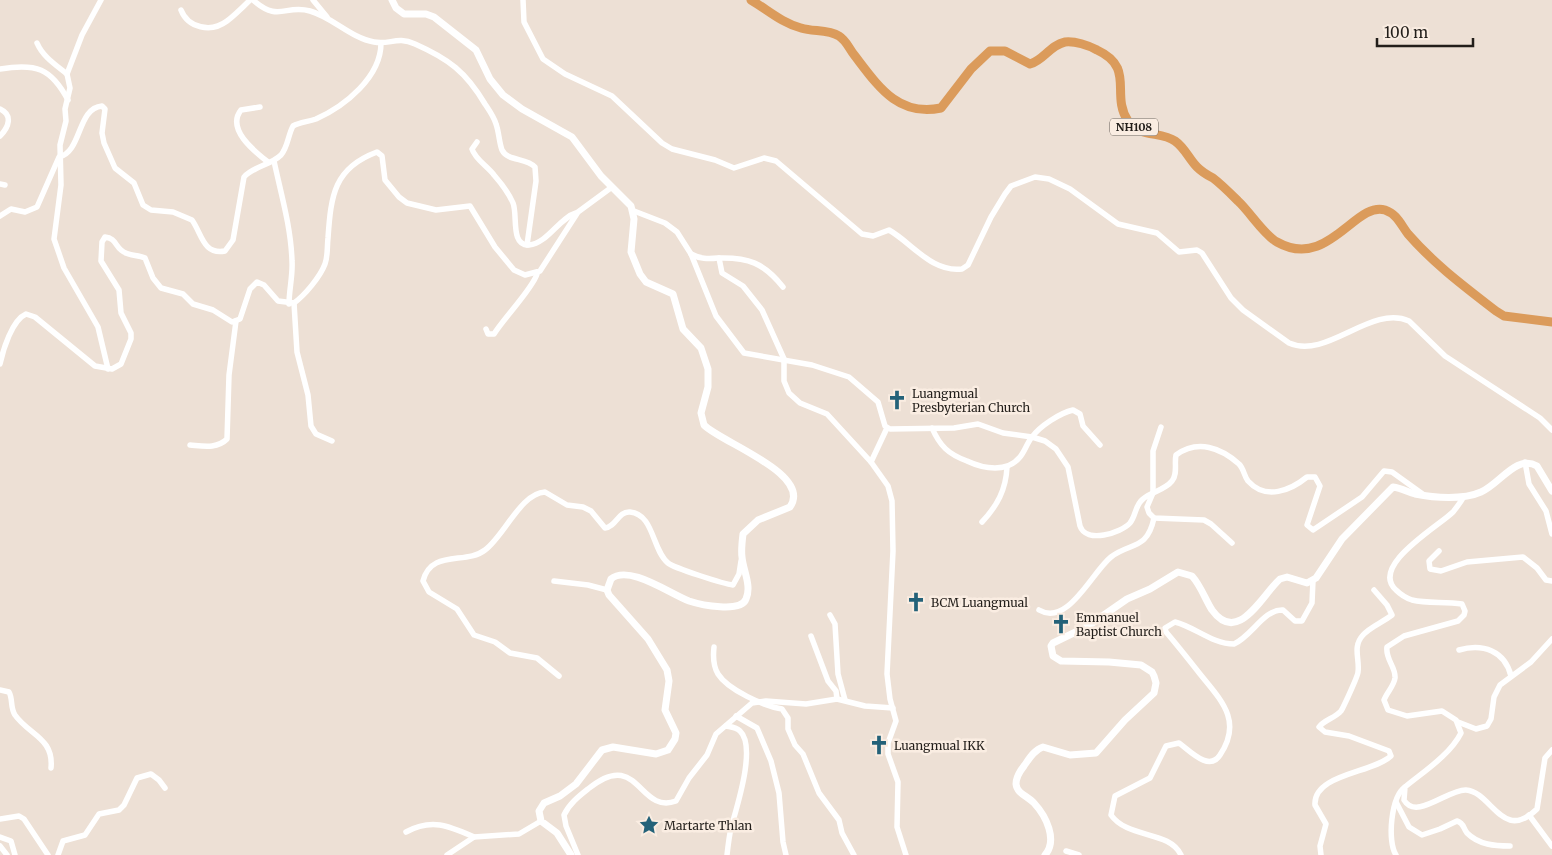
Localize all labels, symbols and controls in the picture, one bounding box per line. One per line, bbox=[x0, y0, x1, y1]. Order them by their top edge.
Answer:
scale bar bbox=[1377, 15, 1473, 47]
text: 100 m bbox=[1384, 23, 1428, 42]
road number: NH108 bbox=[1110, 118, 1158, 136]
place label: Luangmual Presbyterian Church bbox=[912, 386, 1030, 415]
church icon: Luangmual Presbyterian Church bbox=[886, 389, 908, 411]
church icon: BCM Luangmual bbox=[905, 591, 927, 613]
place label: BCM Luangmual bbox=[931, 595, 1028, 610]
place label: Emmanuel Baptist Church bbox=[1076, 610, 1162, 639]
church icon: Emmanuel Baptist Church bbox=[1050, 613, 1072, 635]
church icon: Luangmual IKK bbox=[868, 734, 890, 756]
place label: Luangmual IKK bbox=[894, 738, 985, 753]
place icon: Martarte Thlan bbox=[638, 814, 660, 836]
place label: Martarte Thlan bbox=[664, 818, 752, 833]

